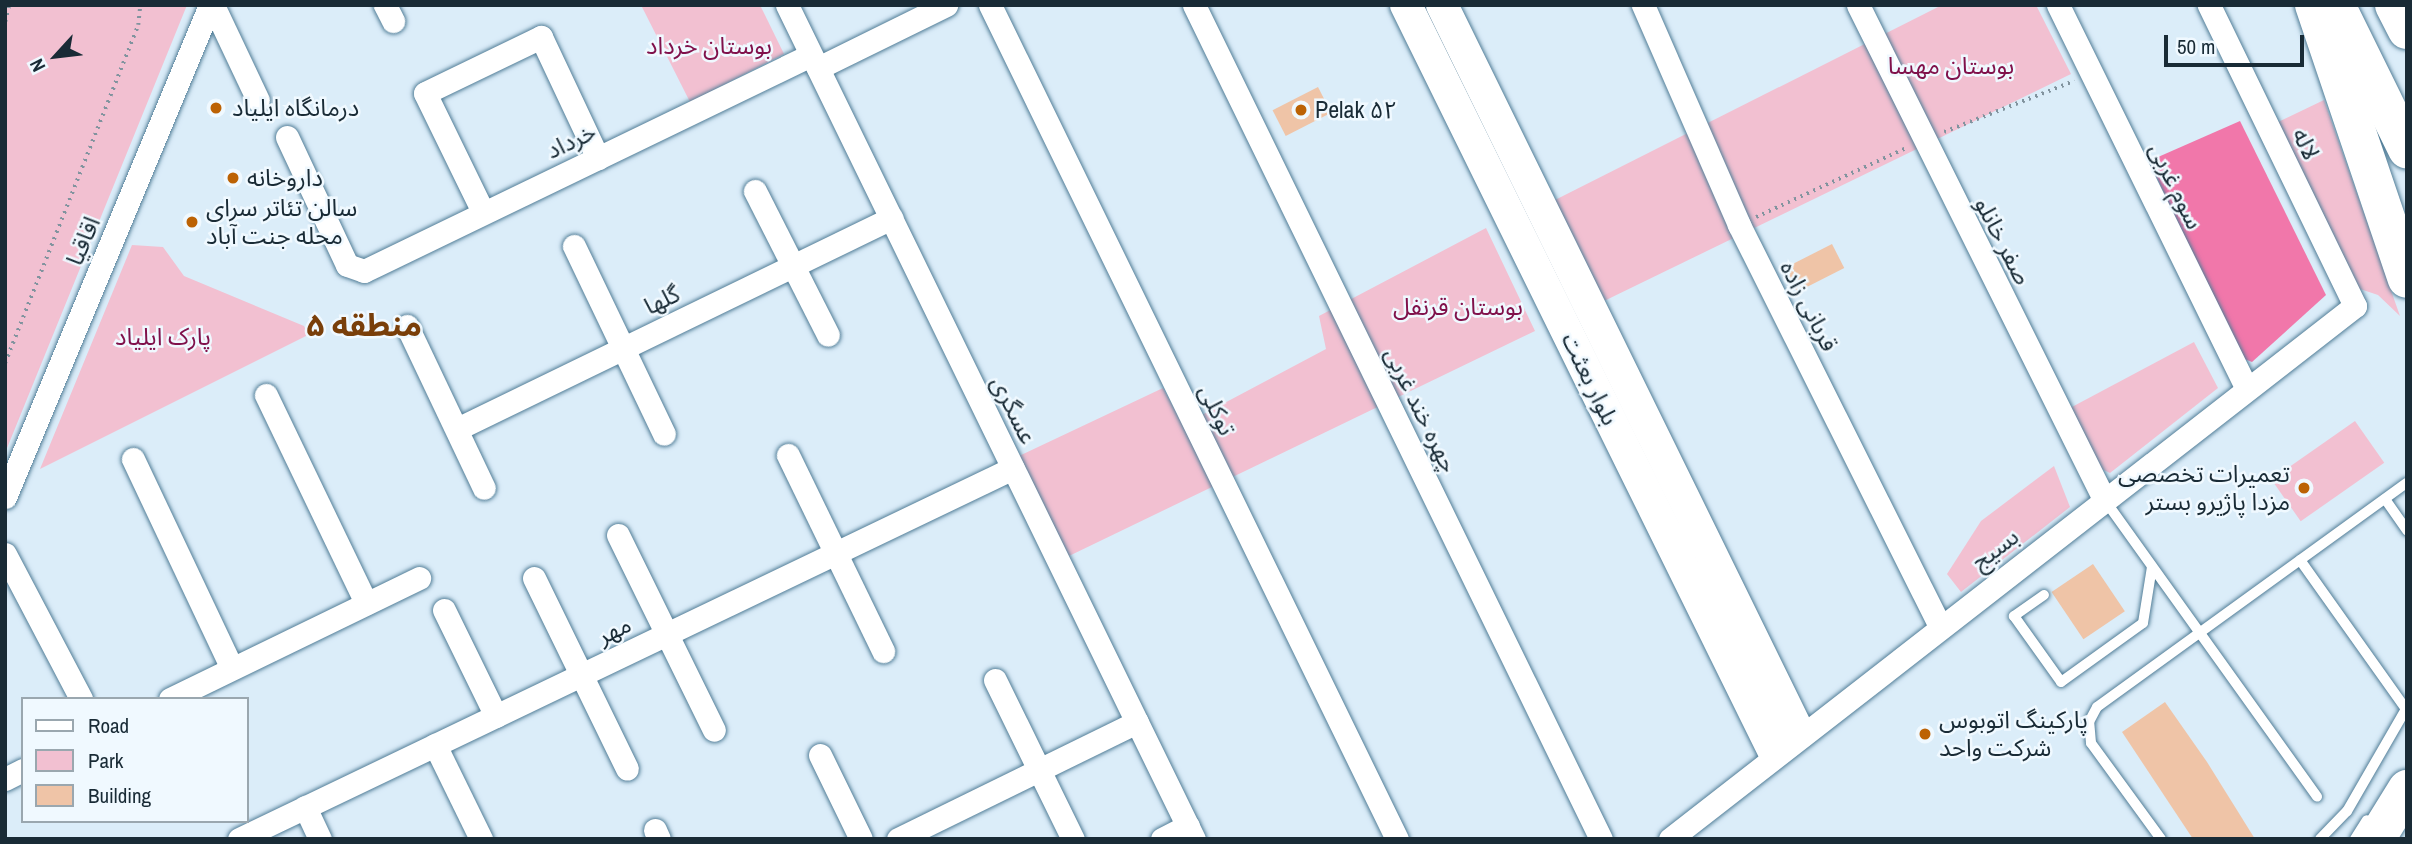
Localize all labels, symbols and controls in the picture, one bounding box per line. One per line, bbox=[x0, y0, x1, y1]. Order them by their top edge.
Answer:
north arrow bbox=[21, 21, 91, 91]
scale bar bbox=[2167, 21, 2307, 65]
park label: بوستان خرداد bbox=[646, 32, 772, 60]
text: 50 m bbox=[2177, 32, 2215, 61]
park label: بوستان مهسا bbox=[1888, 52, 2014, 80]
text: N bbox=[23, 55, 51, 76]
place label: درمانگاه ایلیاد bbox=[232, 94, 359, 122]
place label: Pelak ۵۲ bbox=[1315, 96, 1397, 124]
marker: درمانگاه ایلیاد bbox=[206, 98, 226, 118]
marker: Pelak ۵۲ bbox=[1293, 102, 1309, 118]
street label: خرداد bbox=[542, 117, 600, 165]
street label: لاله bbox=[2286, 123, 2326, 165]
street label: سوم غربی bbox=[2143, 138, 2209, 234]
place label: داروخانه bbox=[247, 164, 323, 192]
marker: داروخانه bbox=[225, 170, 241, 186]
street label: صفر خانلو bbox=[1969, 192, 2037, 290]
place label: سالن تئاتر سرای محله جنت آباد bbox=[206, 194, 357, 250]
street label: اقاقیا bbox=[60, 212, 106, 270]
marker: سالن تئاتر سرای محله جنت آباد bbox=[184, 214, 200, 230]
street label: قربانی زاده bbox=[1774, 256, 1844, 356]
street label: گلها bbox=[639, 279, 685, 321]
park label: بوستان قرنفل bbox=[1393, 293, 1523, 321]
district label: منطقه ۵ bbox=[306, 306, 422, 344]
park label: پارک ایلیاد bbox=[115, 323, 211, 351]
street label: بلوار بعثت bbox=[1555, 328, 1625, 430]
street label: چهره خند غربی bbox=[1378, 343, 1464, 477]
street label: عسگری bbox=[985, 371, 1043, 449]
street label: توکلی bbox=[1192, 380, 1242, 440]
place label: تعمیرات تخصصی مزدا پاژیرو بستر bbox=[2118, 460, 2290, 516]
marker: تعمیرات تخصصی مزدا پاژیرو بستر bbox=[2296, 480, 2312, 496]
street label: بسیج bbox=[1966, 522, 2024, 576]
street label: مهر bbox=[592, 610, 636, 650]
legend bbox=[21, 697, 248, 823]
place label: پارکینگ اتوبوس شرکت واحد bbox=[1939, 706, 2088, 762]
text: Road bbox=[88, 711, 129, 740]
marker: پارکینگ اتوبوس شرکت واحد bbox=[1917, 726, 1933, 742]
text: Park bbox=[88, 746, 123, 775]
text: Building bbox=[88, 781, 151, 810]

